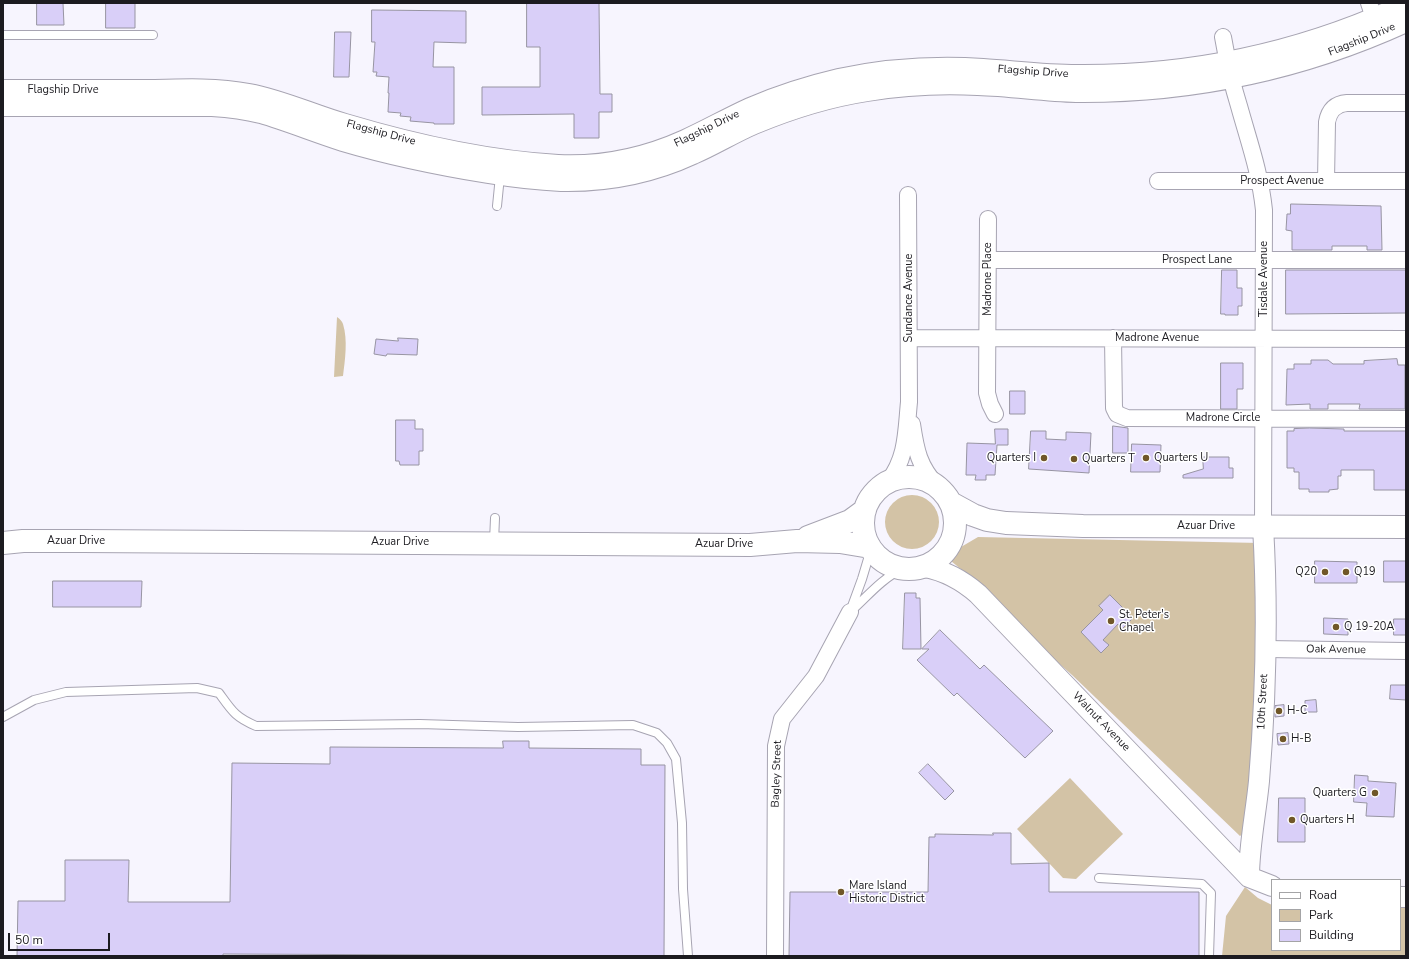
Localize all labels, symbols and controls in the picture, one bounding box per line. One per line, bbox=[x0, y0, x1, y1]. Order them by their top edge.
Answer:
street label: Flagship Drive bbox=[1327, 21, 1397, 59]
street label: Flagship Drive bbox=[997, 63, 1069, 81]
street label: Flagship Drive bbox=[28, 83, 98, 97]
street label: Flagship Drive bbox=[672, 108, 742, 150]
street label: Flagship Drive bbox=[345, 117, 417, 149]
street label: Prospect Avenue bbox=[1240, 174, 1324, 188]
street label: Tisdale Avenue bbox=[1257, 241, 1271, 317]
street label: Madrone Place bbox=[981, 242, 995, 316]
street label: Prospect Lane bbox=[1162, 253, 1232, 267]
street label: Sundance Avenue bbox=[902, 254, 916, 342]
street label: Madrone Avenue bbox=[1115, 331, 1199, 345]
street label: Madrone Circle bbox=[1186, 411, 1260, 425]
place label: Quarters I bbox=[987, 451, 1036, 465]
place label: Quarters U bbox=[1154, 451, 1208, 465]
place label: Quarters T bbox=[1082, 452, 1135, 466]
marker: Quarters I bbox=[1039, 453, 1049, 463]
marker: Quarters U bbox=[1141, 453, 1151, 463]
marker: Quarters T bbox=[1069, 454, 1079, 464]
street label: Azuar Drive bbox=[1177, 519, 1235, 533]
street label: Azuar Drive bbox=[47, 534, 105, 548]
street label: Azuar Drive bbox=[371, 535, 429, 549]
street label: Azuar Drive bbox=[695, 537, 753, 551]
place label: Q20 bbox=[1295, 565, 1317, 579]
place label: Q19 bbox=[1354, 565, 1376, 579]
marker: Q20 bbox=[1320, 567, 1330, 577]
marker: Q19 bbox=[1341, 567, 1351, 577]
place label: St. Peter's Chapel bbox=[1119, 608, 1169, 634]
marker: St. Peter's Chapel bbox=[1106, 616, 1116, 626]
place label: Q 19-20A bbox=[1344, 620, 1394, 634]
marker: Q 19-20A bbox=[1331, 622, 1341, 632]
street label: Oak Avenue bbox=[1306, 643, 1366, 657]
street label: 10th Street bbox=[1255, 674, 1271, 730]
street label: Walnut Avenue bbox=[1069, 690, 1133, 754]
place label: H-C bbox=[1287, 704, 1307, 718]
marker: H-C bbox=[1274, 706, 1284, 716]
place label: H-B bbox=[1291, 732, 1311, 746]
marker: H-B bbox=[1278, 734, 1288, 744]
street label: Bagley Street bbox=[769, 740, 785, 808]
place label: Quarters G bbox=[1313, 786, 1367, 800]
marker: Quarters G bbox=[1370, 788, 1380, 798]
place label: Quarters H bbox=[1300, 813, 1355, 827]
marker: Quarters H bbox=[1287, 815, 1297, 825]
place label: Mare Island Historic District bbox=[849, 879, 925, 905]
legend bbox=[1271, 879, 1401, 951]
marker: Mare Island Historic District bbox=[836, 887, 846, 897]
text: Road bbox=[1309, 887, 1337, 903]
text: Park bbox=[1309, 907, 1333, 923]
scale bar bbox=[10, 925, 112, 951]
text: Building bbox=[1309, 927, 1354, 943]
text: 50 m bbox=[15, 932, 43, 948]

